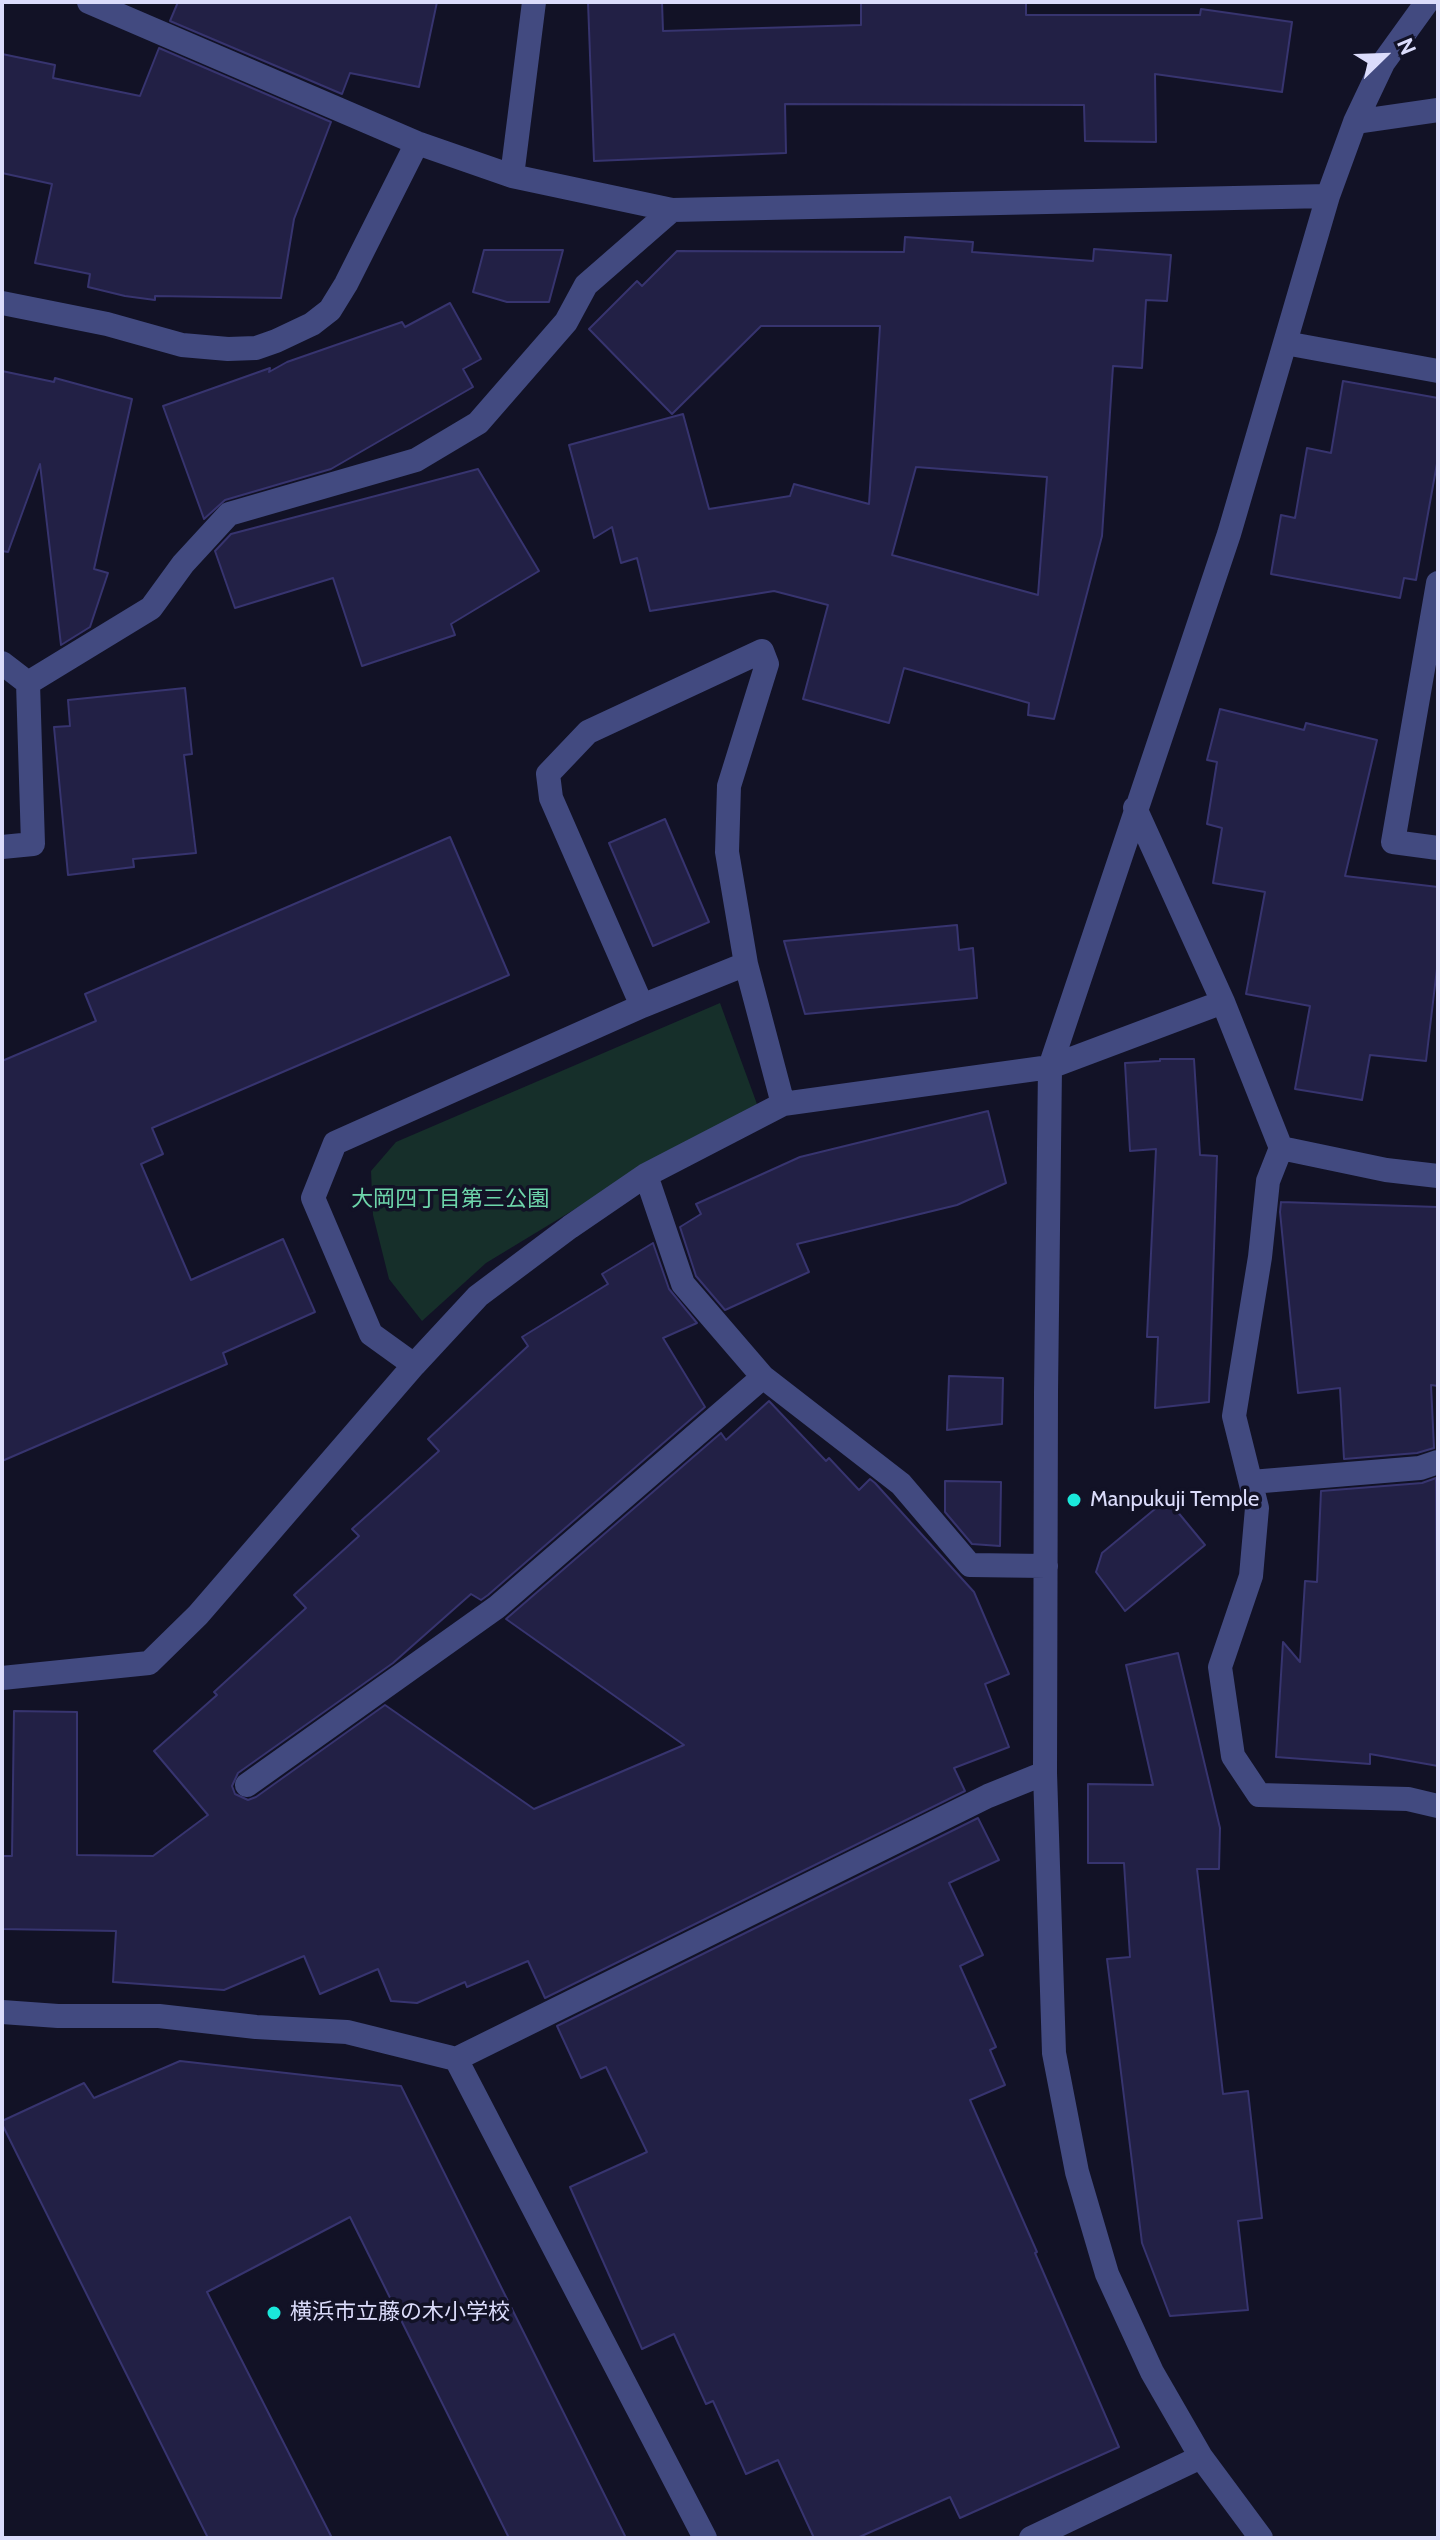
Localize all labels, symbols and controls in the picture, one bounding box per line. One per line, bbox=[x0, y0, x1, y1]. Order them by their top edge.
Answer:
north arrow bbox=[1344, 16, 1424, 96]
text: N bbox=[1391, 34, 1422, 59]
park label: 大岡四丁目第三公園 bbox=[351, 1187, 549, 1213]
place label: Manpukuji Temple bbox=[1090, 1487, 1259, 1513]
marker: Manpukuji Temple bbox=[1065, 1491, 1083, 1509]
place label: 横浜市立藤の木小学校 bbox=[290, 2300, 510, 2326]
marker: 横浜市立藤の木小学校 bbox=[265, 2304, 283, 2322]

